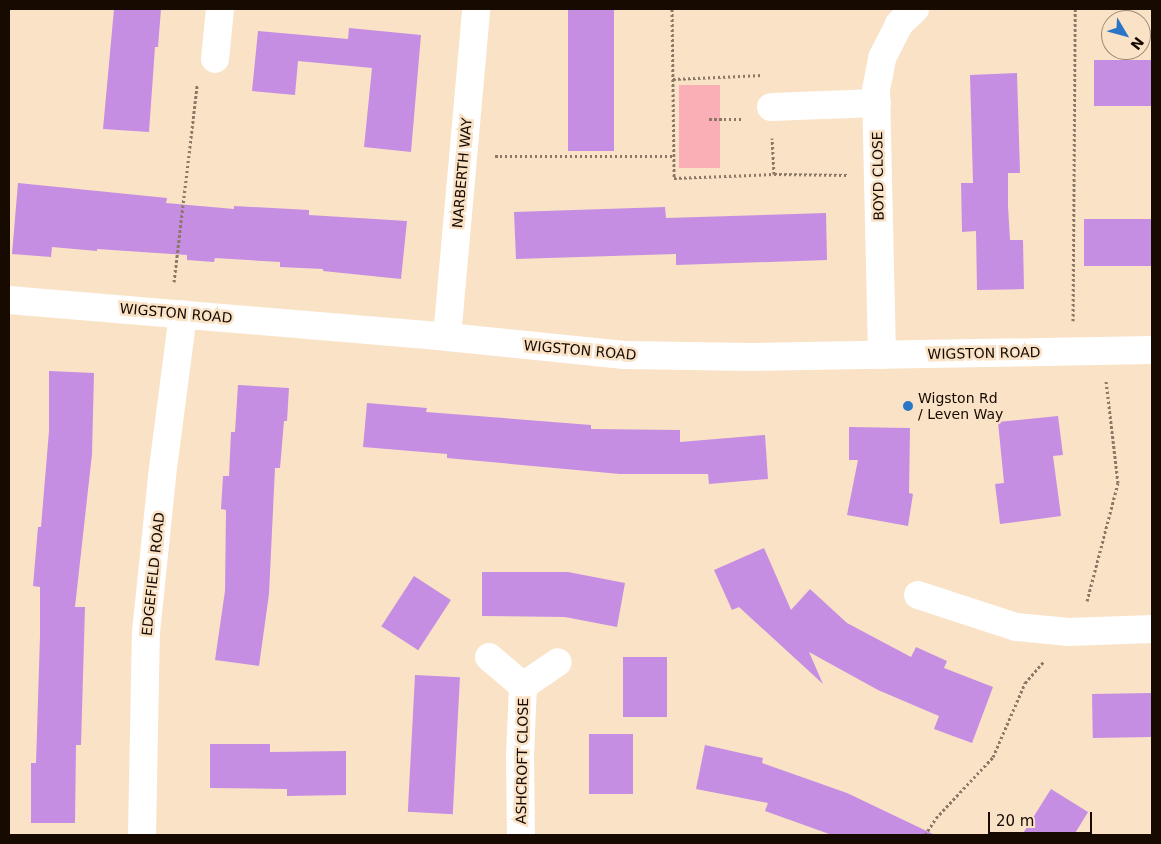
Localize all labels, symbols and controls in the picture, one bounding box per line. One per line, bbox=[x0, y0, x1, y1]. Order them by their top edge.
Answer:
north arrow bbox=[1101, 10, 1151, 60]
text: N bbox=[1127, 34, 1147, 53]
street label: NARBERTH WAY bbox=[449, 117, 475, 229]
street label: BOYD CLOSE bbox=[869, 131, 887, 221]
street label: WIGSTON ROAD bbox=[119, 300, 233, 326]
street label: WIGSTON ROAD bbox=[523, 337, 637, 363]
street label: WIGSTON ROAD bbox=[927, 344, 1041, 362]
place label: Wigston Rd / Leven Way bbox=[918, 390, 1003, 422]
marker: Wigston Rd / Leven Way bbox=[902, 400, 914, 412]
street label: EDGEFIELD ROAD bbox=[138, 511, 168, 637]
street label: ASHCROFT CLOSE bbox=[513, 698, 531, 824]
scale bar bbox=[991, 802, 1095, 834]
text: 20 m bbox=[996, 812, 1034, 830]

